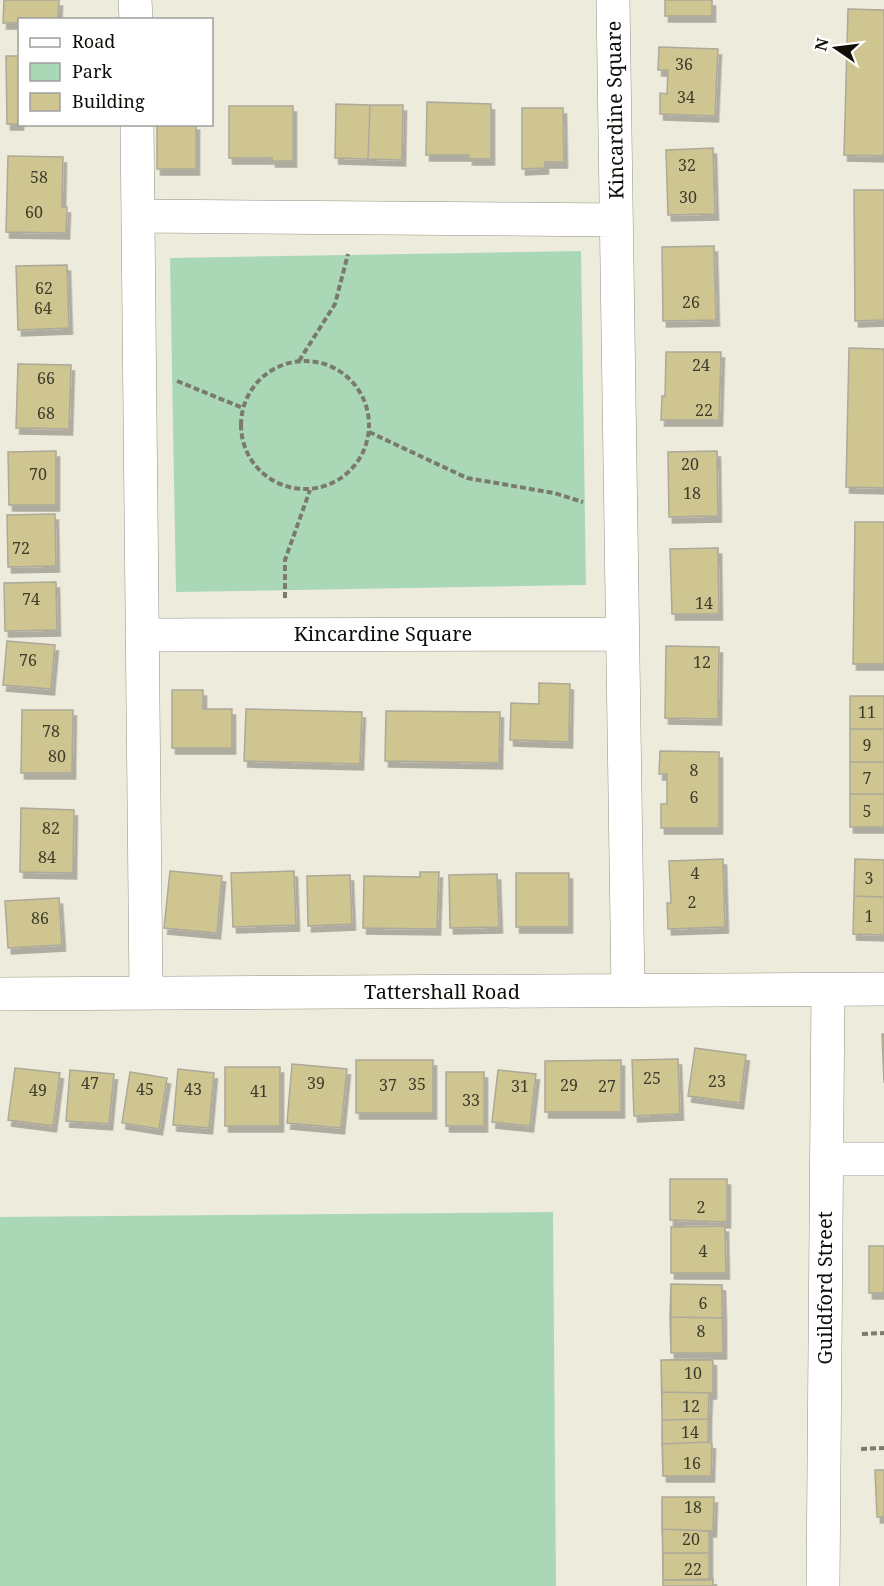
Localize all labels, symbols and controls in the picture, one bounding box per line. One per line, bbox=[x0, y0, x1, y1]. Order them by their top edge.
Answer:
legend bbox=[18, 18, 213, 126]
north arrow bbox=[806, 18, 866, 78]
street label: Kincardine Square bbox=[599, 21, 630, 200]
text: Road bbox=[72, 29, 115, 53]
text: N bbox=[809, 35, 834, 53]
house number: 36 bbox=[675, 53, 693, 75]
text: Park bbox=[72, 59, 112, 83]
house number: 34 bbox=[677, 86, 695, 108]
text: Building bbox=[72, 89, 145, 113]
house number: 32 bbox=[678, 154, 696, 176]
house number: 58 bbox=[30, 166, 48, 188]
house number: 30 bbox=[679, 186, 697, 208]
house number: 60 bbox=[25, 201, 43, 223]
house number: 62 bbox=[35, 277, 53, 299]
house number: 26 bbox=[682, 291, 700, 313]
house number: 64 bbox=[34, 297, 52, 319]
house number: 24 bbox=[692, 354, 710, 376]
house number: 66 bbox=[37, 367, 55, 389]
house number: 22 bbox=[695, 399, 713, 421]
house number: 68 bbox=[37, 402, 55, 424]
house number: 20 bbox=[681, 453, 699, 475]
house number: 70 bbox=[29, 463, 47, 485]
house number: 18 bbox=[683, 482, 701, 504]
house number: 72 bbox=[12, 537, 30, 559]
house number: 74 bbox=[22, 588, 40, 610]
house number: 14 bbox=[695, 592, 713, 614]
street label: Kincardine Square bbox=[294, 620, 472, 647]
house number: 76 bbox=[19, 649, 37, 671]
house number: 12 bbox=[693, 651, 711, 673]
house number: 11 bbox=[858, 701, 876, 723]
house number: 78 bbox=[42, 720, 60, 742]
house number: 9 bbox=[863, 734, 871, 756]
house number: 80 bbox=[48, 745, 66, 767]
house number: 8 bbox=[690, 759, 699, 781]
house number: 7 bbox=[863, 767, 872, 789]
house number: 6 bbox=[690, 786, 699, 808]
house number: 5 bbox=[863, 800, 871, 822]
house number: 82 bbox=[42, 817, 60, 839]
house number: 84 bbox=[38, 846, 56, 868]
house number: 4 bbox=[691, 862, 700, 884]
house number: 3 bbox=[865, 867, 874, 889]
house number: 2 bbox=[688, 891, 696, 913]
house number: 1 bbox=[865, 905, 873, 927]
house number: 86 bbox=[31, 907, 49, 929]
street label: Tattershall Road bbox=[364, 978, 520, 1005]
house number: 25 bbox=[643, 1067, 661, 1089]
house number: 23 bbox=[708, 1070, 726, 1092]
house number: 47 bbox=[81, 1072, 99, 1094]
house number: 39 bbox=[307, 1072, 325, 1094]
house number: 35 bbox=[408, 1073, 426, 1095]
house number: 37 bbox=[379, 1074, 397, 1096]
house number: 29 bbox=[560, 1074, 578, 1096]
house number: 31 bbox=[511, 1075, 529, 1097]
house number: 27 bbox=[598, 1075, 616, 1097]
house number: 45 bbox=[136, 1078, 154, 1100]
house number: 43 bbox=[184, 1078, 202, 1100]
house number: 49 bbox=[29, 1079, 47, 1101]
house number: 41 bbox=[250, 1080, 268, 1102]
house number: 33 bbox=[462, 1089, 480, 1111]
house number: 2 bbox=[697, 1196, 705, 1218]
street label: Guildford Street bbox=[811, 1211, 838, 1365]
house number: 4 bbox=[699, 1240, 708, 1262]
house number: 6 bbox=[699, 1292, 708, 1314]
house number: 8 bbox=[697, 1320, 706, 1342]
house number: 10 bbox=[684, 1362, 702, 1384]
house number: 12 bbox=[682, 1395, 700, 1417]
house number: 14 bbox=[681, 1421, 699, 1443]
house number: 16 bbox=[683, 1452, 701, 1474]
house number: 18 bbox=[684, 1496, 702, 1518]
house number: 20 bbox=[682, 1528, 700, 1550]
house number: 22 bbox=[684, 1558, 702, 1580]

